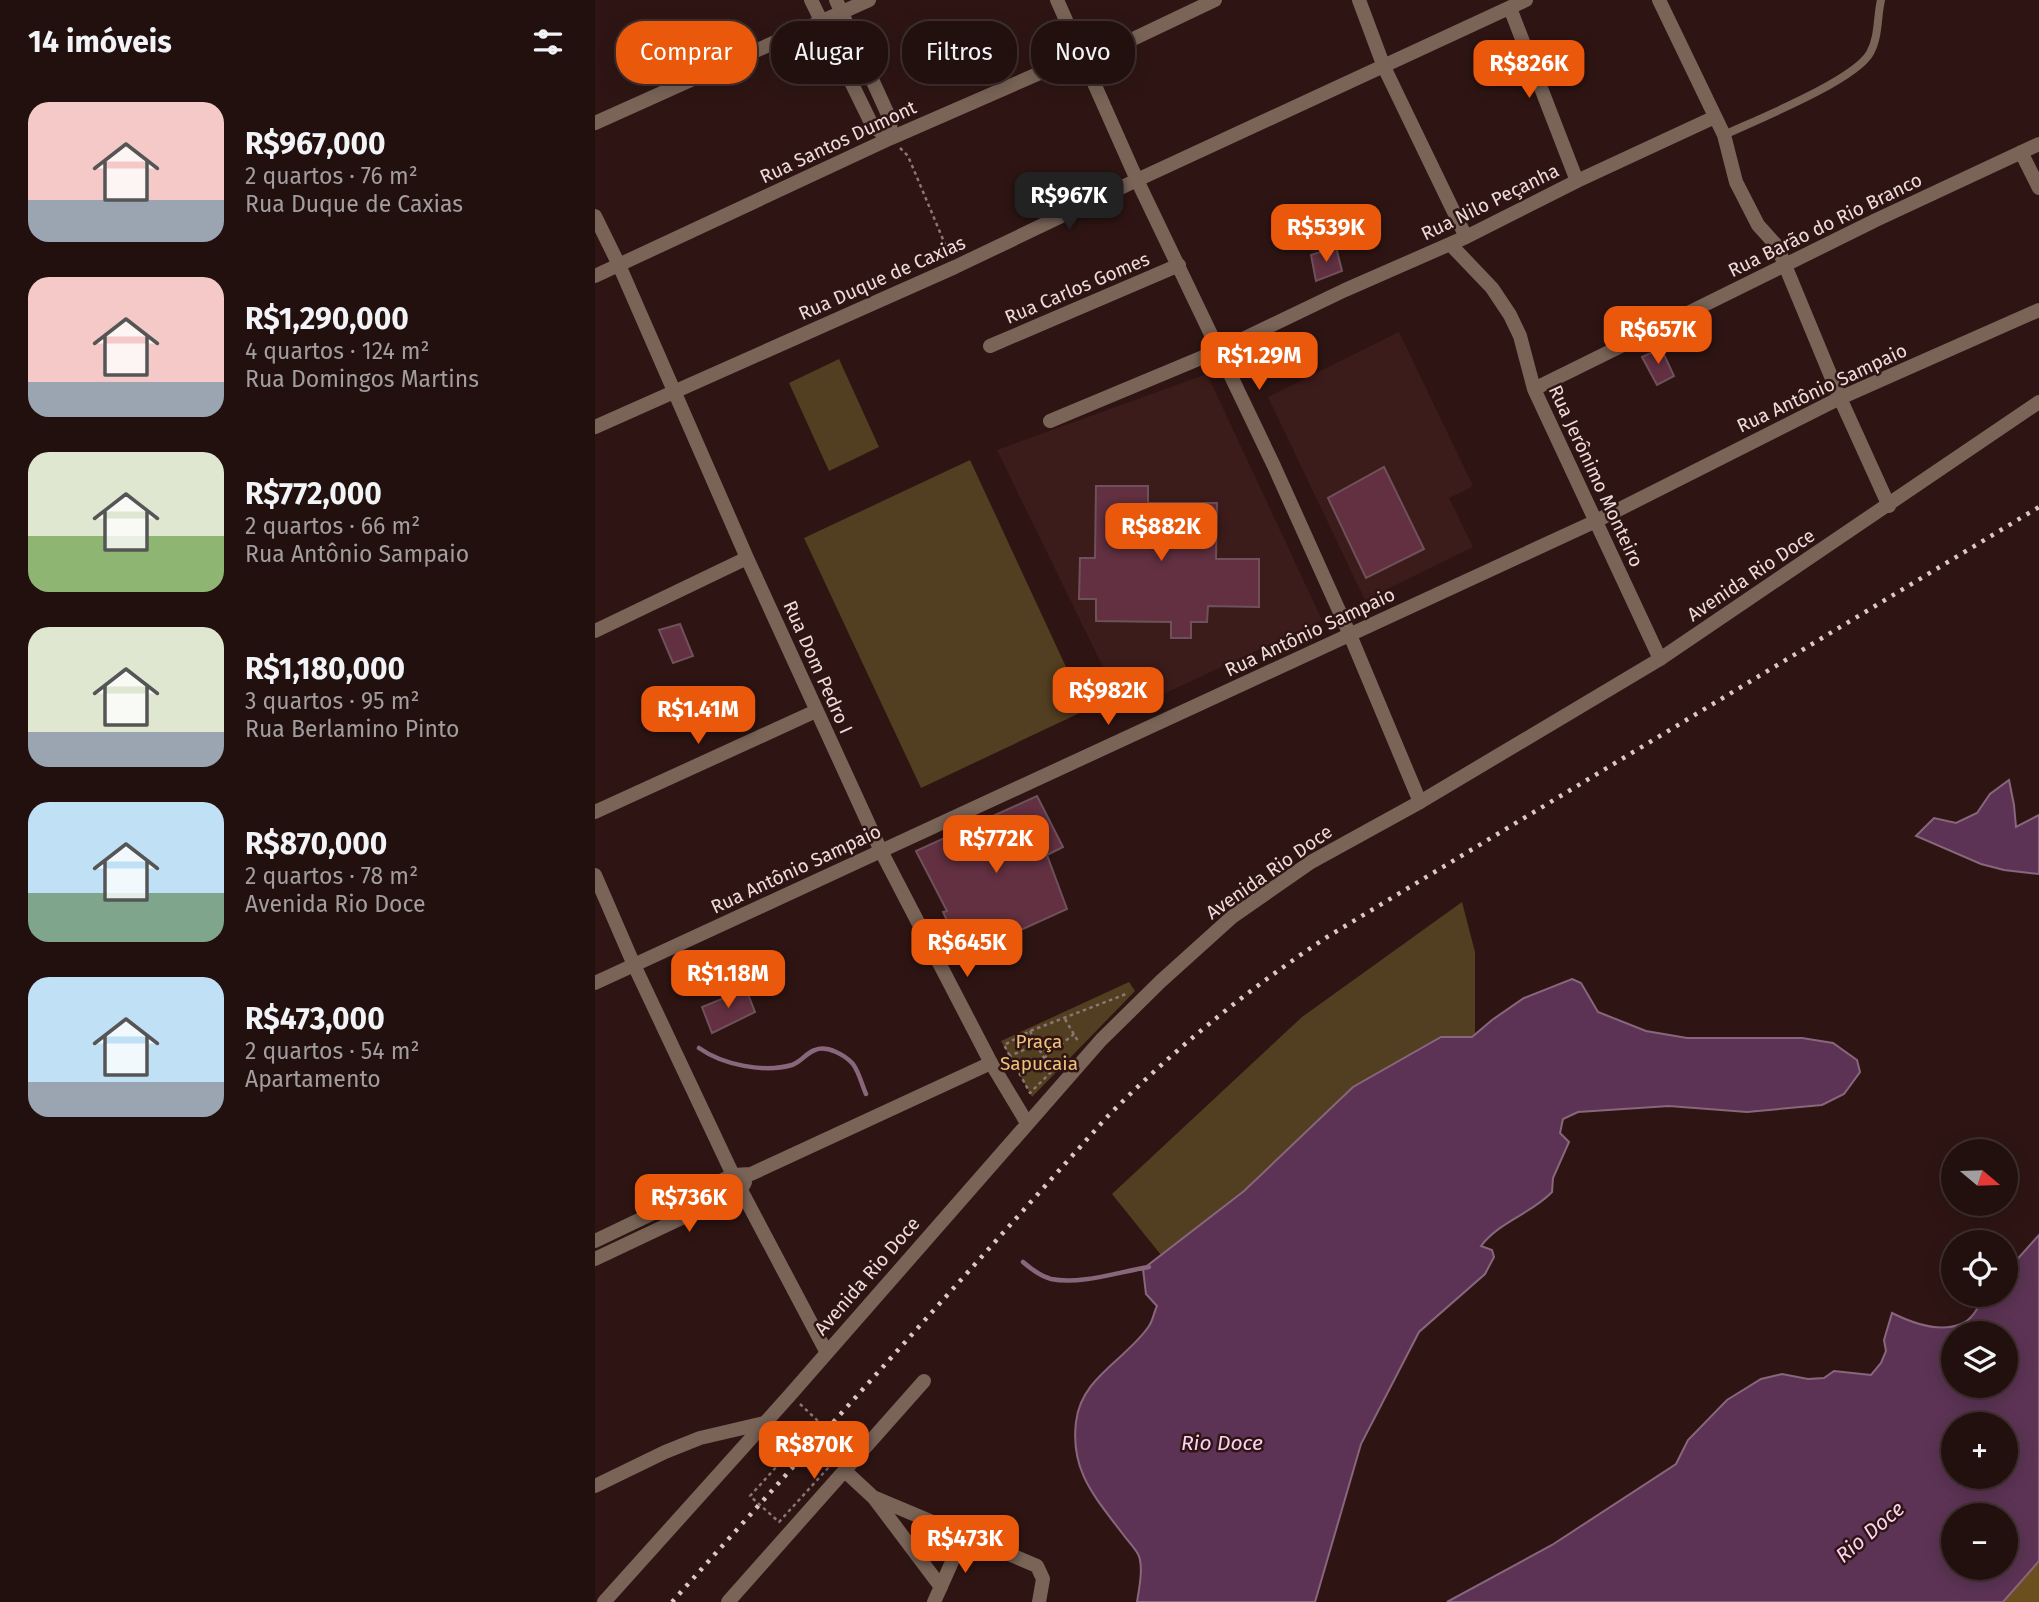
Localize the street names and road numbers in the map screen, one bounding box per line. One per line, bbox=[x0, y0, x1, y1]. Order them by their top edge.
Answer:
street label: Rua Santos Dumont bbox=[756, 96, 920, 188]
street label: Rua Nilo Peçanha bbox=[1417, 159, 1563, 245]
street label: Rua Barão do Rio Branco bbox=[1724, 168, 1926, 282]
street label: Rua Duque de Caxias bbox=[795, 231, 969, 325]
street label: Rua Carlos Gomes bbox=[1001, 247, 1153, 329]
street label: Rua Antônio Sampaio bbox=[1733, 338, 1911, 438]
street label: Rua Jerônimo Monteiro bbox=[1544, 381, 1648, 571]
street label: Avenida Rio Doce bbox=[1683, 524, 1819, 626]
street label: Rua Antônio Sampaio bbox=[1221, 582, 1399, 682]
street label: Rua Dom Pedro I bbox=[778, 597, 858, 737]
street label: Rua Antônio Sampaio bbox=[707, 819, 885, 919]
street label: Avenida Rio Doce bbox=[1201, 820, 1337, 924]
street label: Avenida Rio Doce bbox=[809, 1212, 925, 1340]

